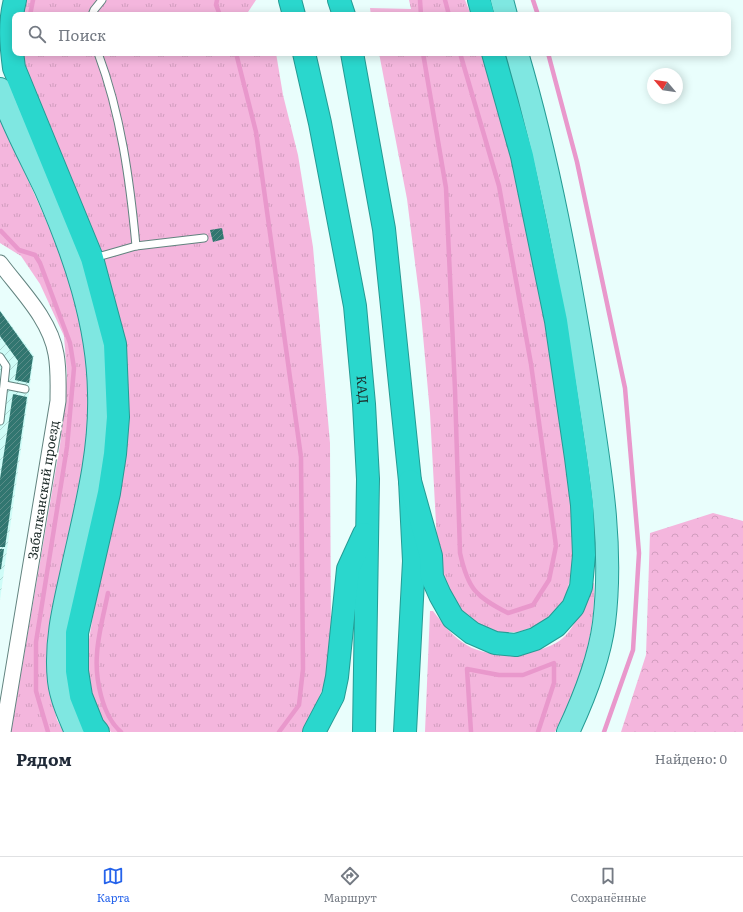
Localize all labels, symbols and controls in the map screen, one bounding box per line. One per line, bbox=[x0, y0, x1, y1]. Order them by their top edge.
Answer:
search box bbox=[12, 12, 731, 56]
icon: search bbox=[26, 23, 48, 45]
text: Поиск bbox=[58, 23, 106, 46]
north arrow bbox=[647, 68, 683, 104]
street label: КАД bbox=[352, 374, 374, 405]
street label: Забалканский проезд bbox=[22, 419, 63, 561]
text: Рядом bbox=[16, 746, 72, 771]
text: Найдено: 0 bbox=[655, 749, 727, 768]
tab: Карта bbox=[97, 865, 130, 905]
tab: Маршрут bbox=[323, 865, 377, 905]
tab: Сохранённые bbox=[570, 865, 646, 905]

